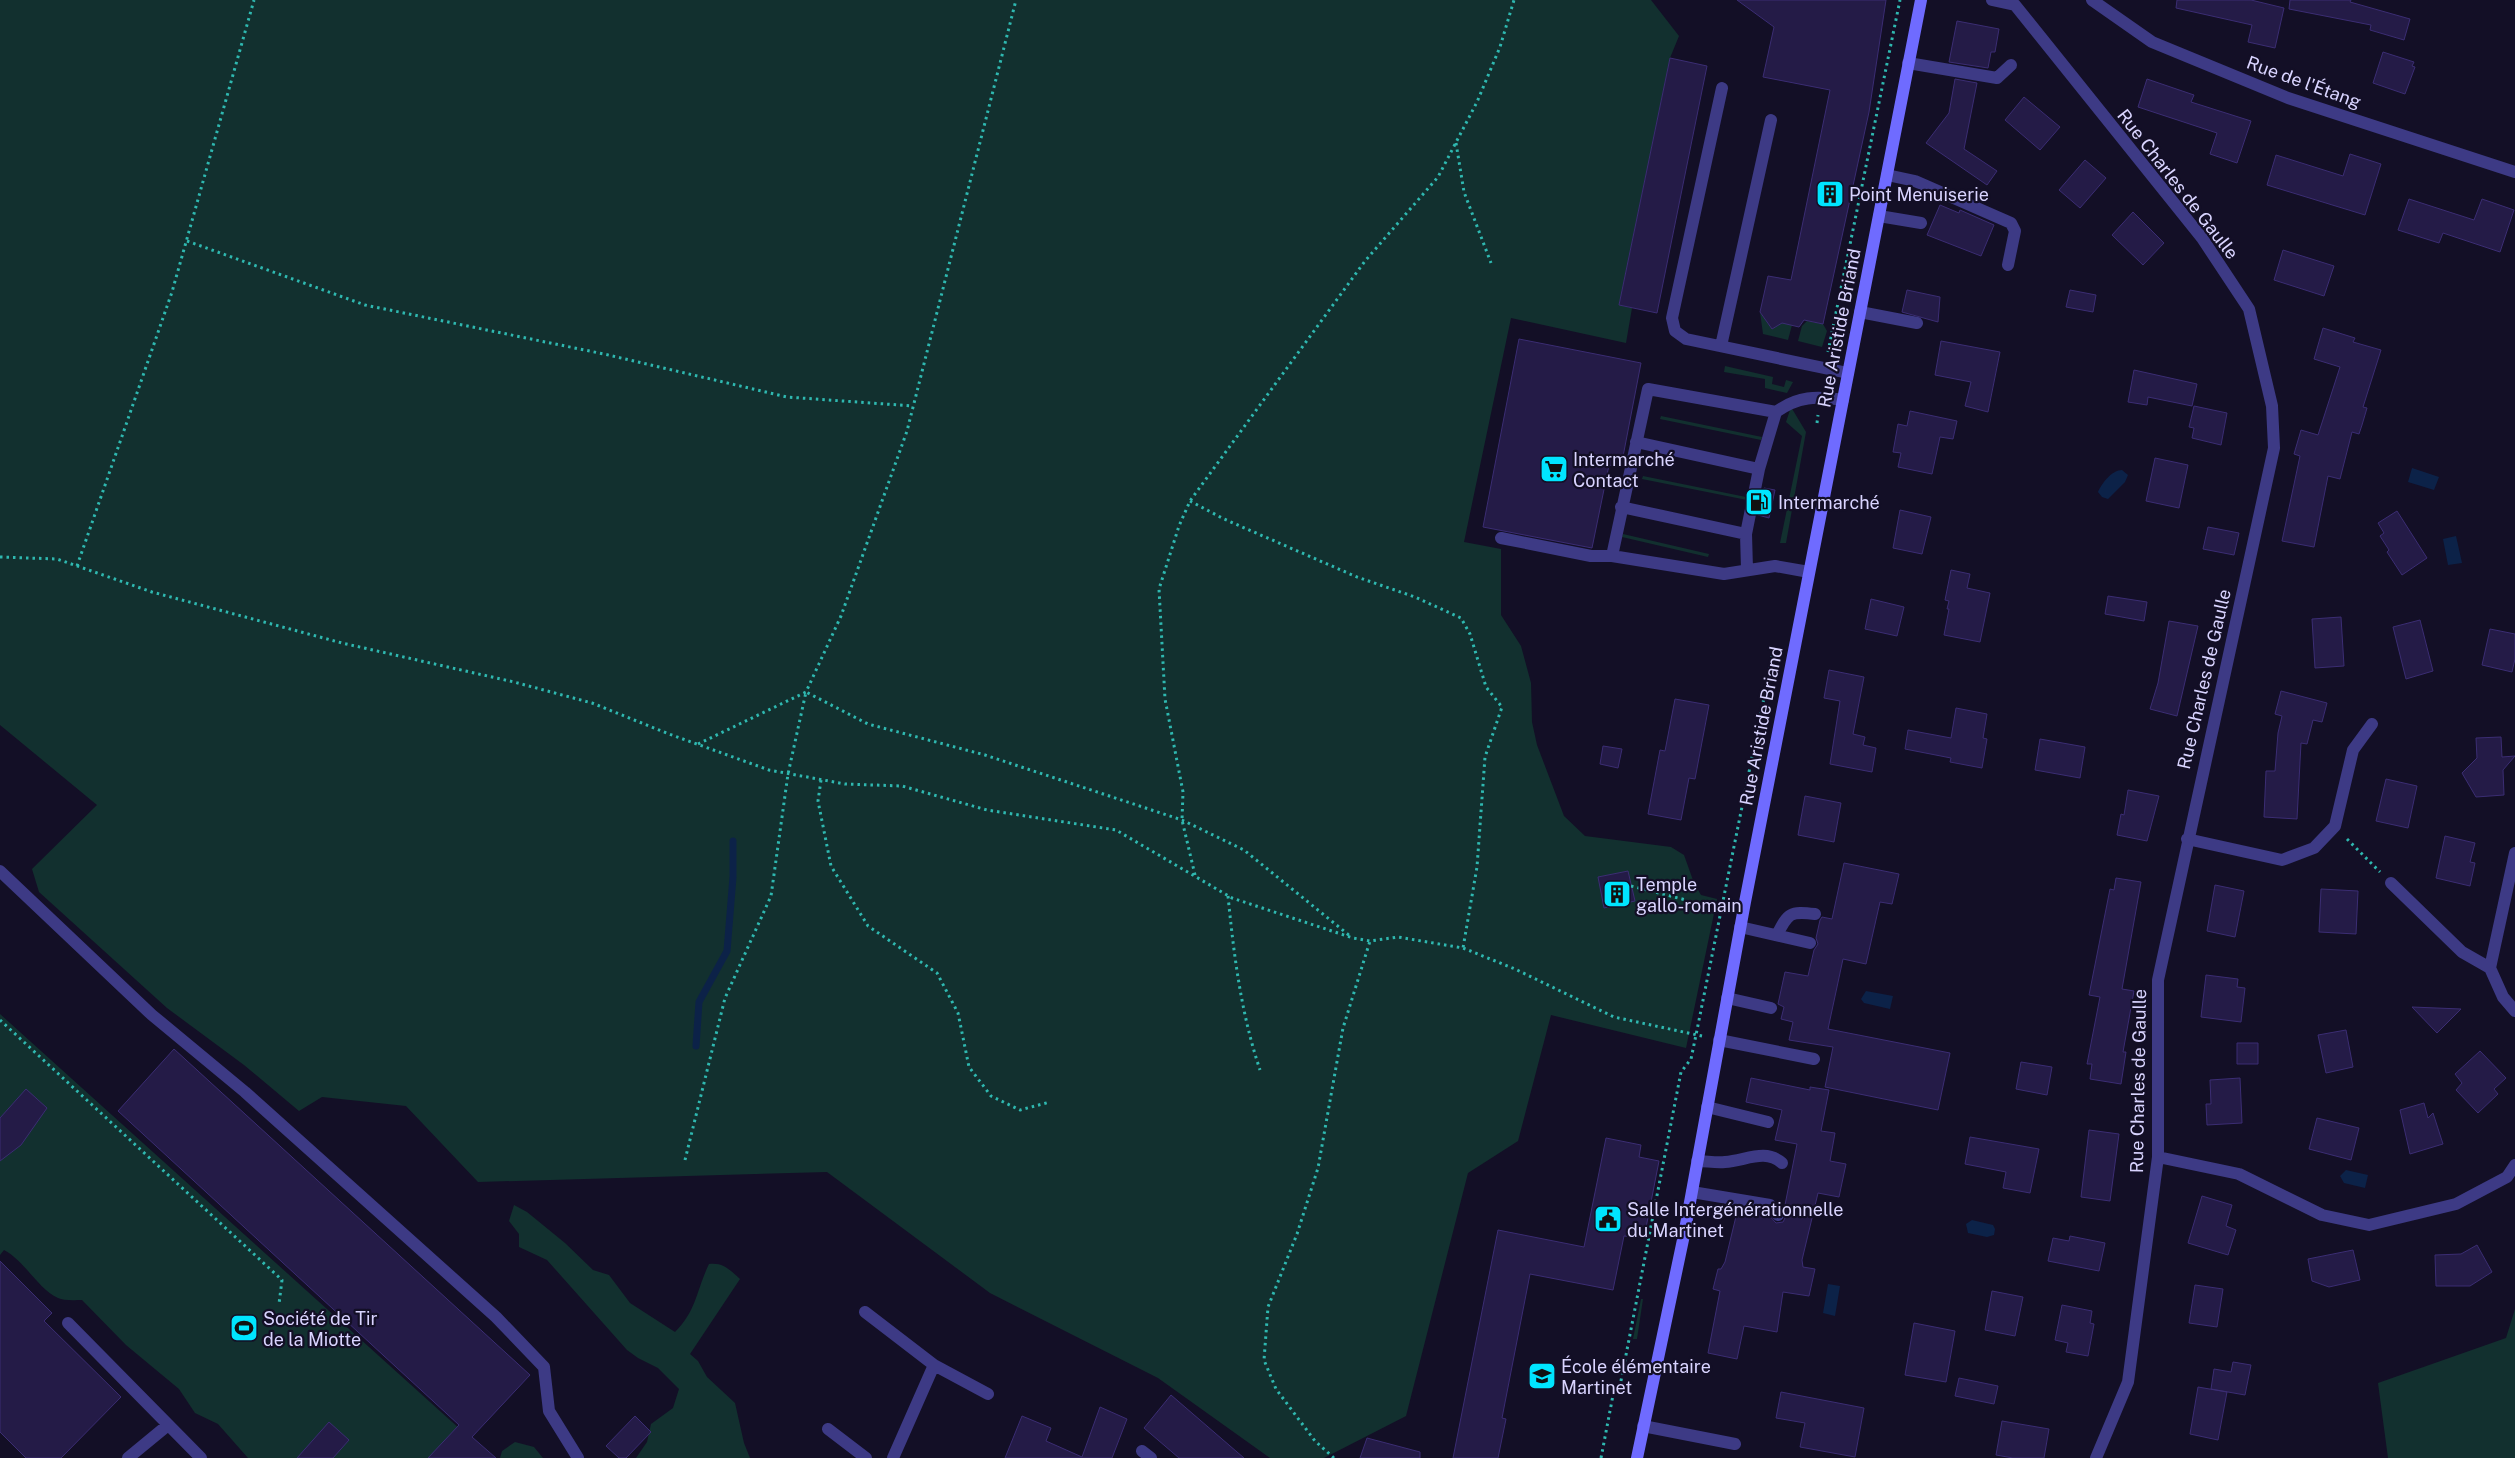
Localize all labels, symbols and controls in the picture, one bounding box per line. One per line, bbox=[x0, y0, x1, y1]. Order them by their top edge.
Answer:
street label: Rue de l'Étang bbox=[2244, 51, 2364, 112]
street label: Rue Charles de Gaulle bbox=[2113, 105, 2243, 263]
building icon: Point Menuiserie bbox=[1815, 179, 1845, 209]
place label: Point Menuiserie bbox=[1849, 184, 1989, 205]
street label: Rue Aristide Briand bbox=[1813, 247, 1865, 409]
place label: Intermarché Contact bbox=[1573, 449, 1675, 491]
supermarket icon: Intermarché Contact bbox=[1539, 454, 1569, 484]
fuel station icon: Intermarché bbox=[1744, 487, 1774, 517]
place label: Intermarché bbox=[1778, 492, 1880, 513]
street label: Rue Charles de Gaulle bbox=[2173, 587, 2235, 771]
street label: Rue Aristide Briand bbox=[1735, 645, 1787, 807]
place label: Temple gallo-romain bbox=[1636, 874, 1742, 916]
building icon: Temple gallo-romain bbox=[1602, 879, 1632, 909]
street label: Rue Charles de Gaulle bbox=[2126, 989, 2150, 1173]
place label: Salle Intergénérationnelle du Martinet bbox=[1627, 1199, 1843, 1241]
public building icon: Salle Intergénérationnelle du Martinet bbox=[1593, 1204, 1623, 1234]
place label: Société de Tir de la Miotte bbox=[263, 1308, 378, 1350]
sports icon: Société de Tir de la Miotte bbox=[229, 1313, 259, 1343]
place label: École élémentaire Martinet bbox=[1561, 1355, 1711, 1398]
school or university icon: École élémentaire Martinet bbox=[1527, 1361, 1557, 1391]

